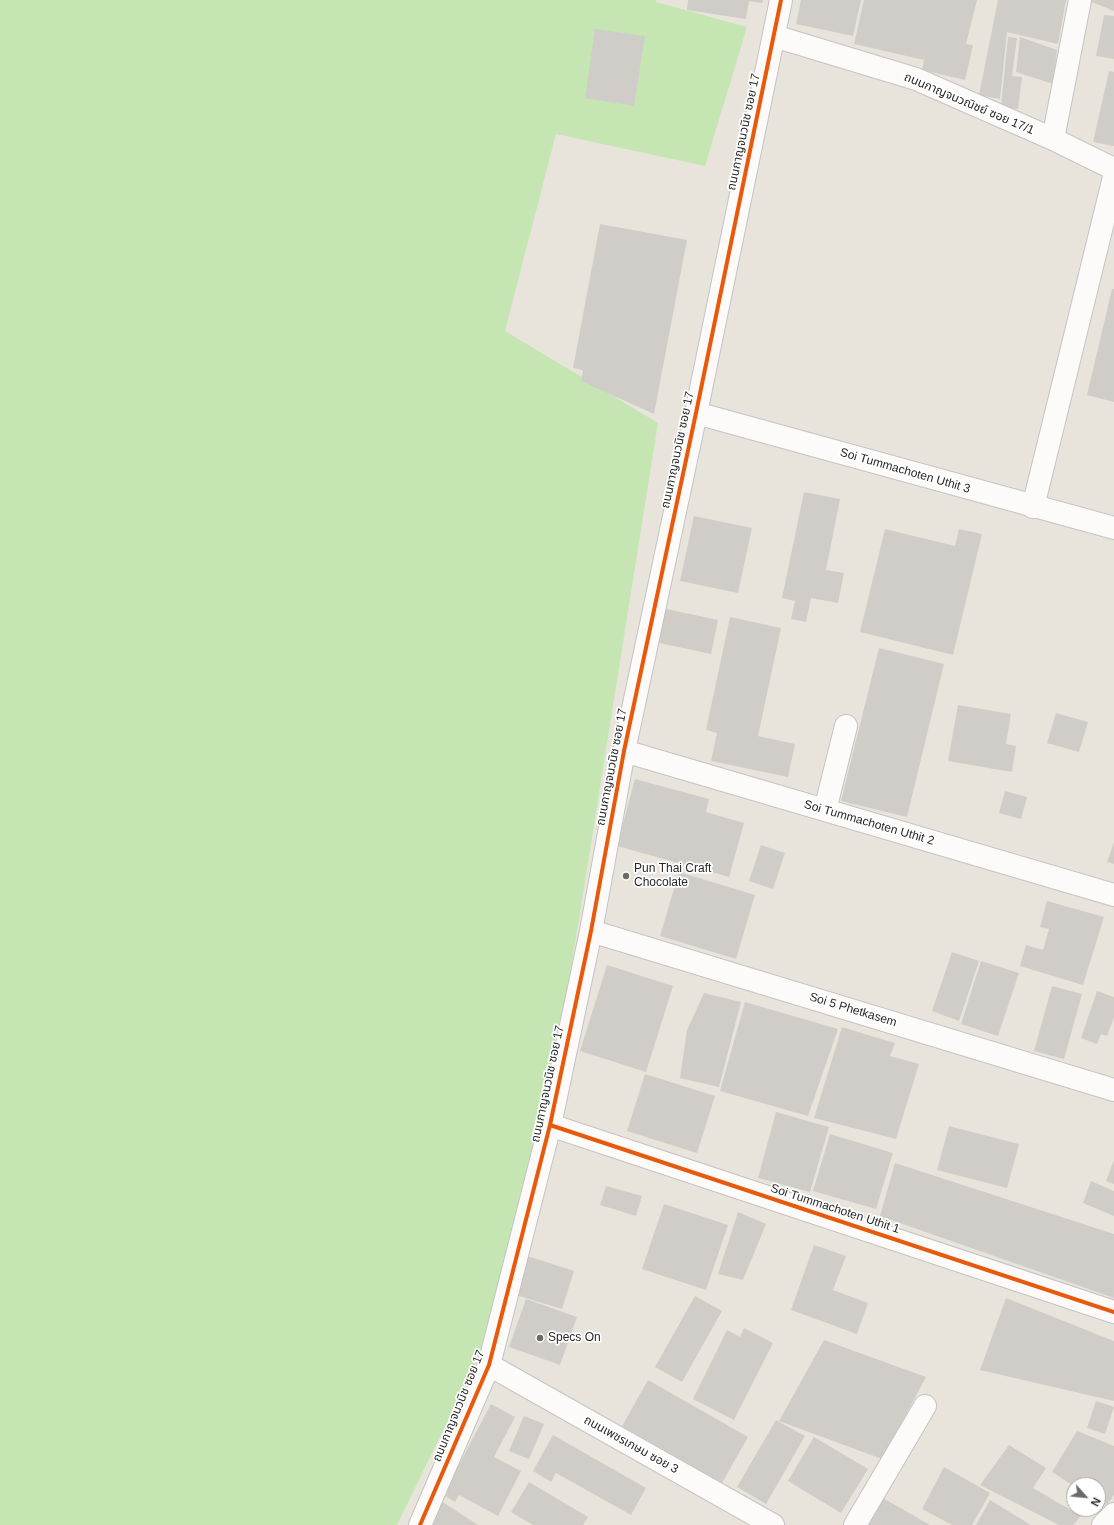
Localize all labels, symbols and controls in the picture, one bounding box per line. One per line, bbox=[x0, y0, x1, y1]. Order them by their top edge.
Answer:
street label: ถนนกาญจนวณิชย์ ซอย 17/1 bbox=[902, 70, 1036, 138]
street label: ถนนกาญจนวนิช ซอย 17 bbox=[725, 72, 763, 192]
street label: ถนนกาญจนวนิช ซอย 17 bbox=[659, 390, 697, 510]
street label: Soi Tummachoten Uthit 3 bbox=[838, 445, 972, 497]
street label: ถนนกาญจนวนิช ซอย 17 bbox=[594, 707, 630, 827]
street label: Soi Tummachoten Uthit 2 bbox=[802, 797, 936, 849]
place label: Pun Thai Craft Chocolate bbox=[634, 862, 711, 890]
marker: Pun Thai Craft Chocolate bbox=[621, 871, 631, 881]
street label: Soi 5 Phetkasem bbox=[808, 990, 898, 1030]
street label: ถนนกาญจนวนิช ซอย 17 bbox=[529, 1024, 567, 1144]
street label: Soi Tummachoten Uthit 1 bbox=[769, 1181, 901, 1237]
place label: Specs On bbox=[548, 1331, 601, 1345]
marker: Specs On bbox=[535, 1333, 545, 1343]
street label: ถนนกาญจนวนิช ซอย 17 bbox=[430, 1348, 488, 1464]
street label: ถนนเพชรเกษม ซอย 3 bbox=[581, 1413, 681, 1477]
north arrow bbox=[1066, 1477, 1106, 1517]
text: N bbox=[1089, 1496, 1103, 1508]

